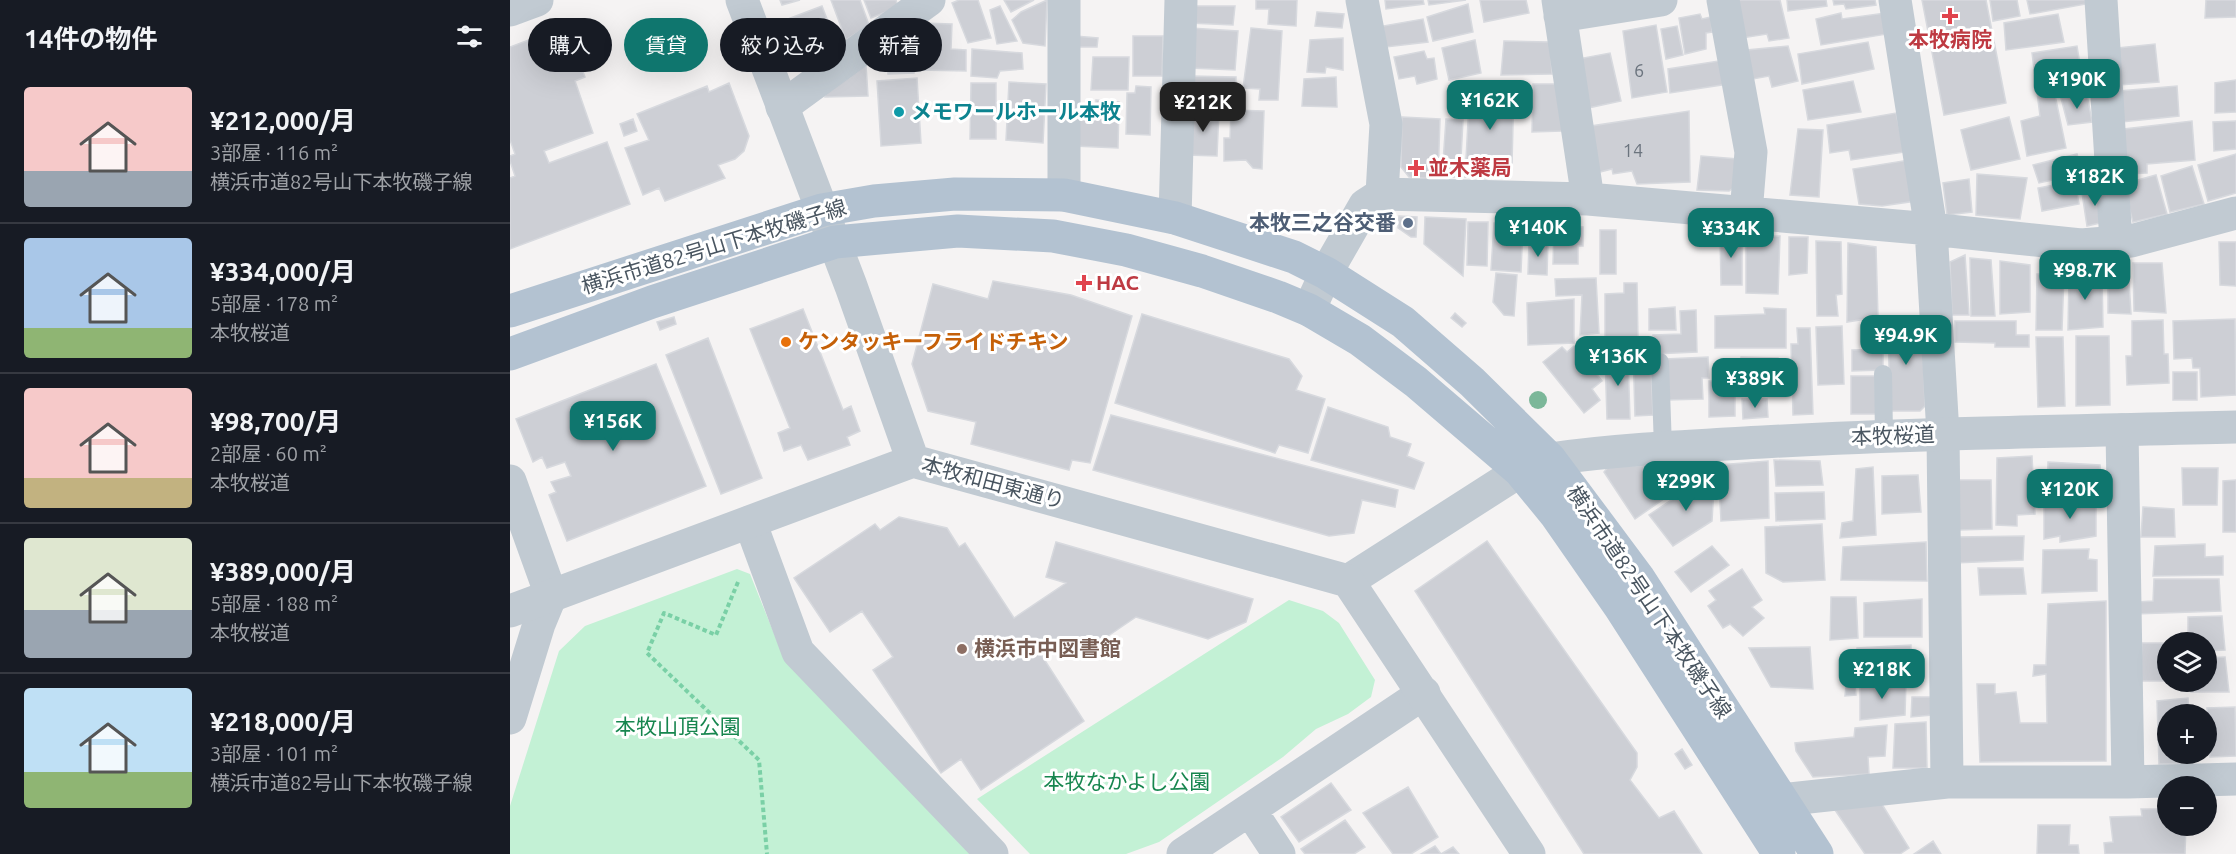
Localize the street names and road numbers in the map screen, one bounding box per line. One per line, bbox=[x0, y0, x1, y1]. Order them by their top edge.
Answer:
street label: 横浜市道82号山下本牧磯子線 bbox=[578, 194, 849, 298]
street label: 本牧桜道 bbox=[1851, 422, 1935, 448]
street label: 本牧和田東通り bbox=[919, 451, 1067, 513]
street label: 横浜市道82号山下本牧磯子線 bbox=[1563, 480, 1737, 722]

